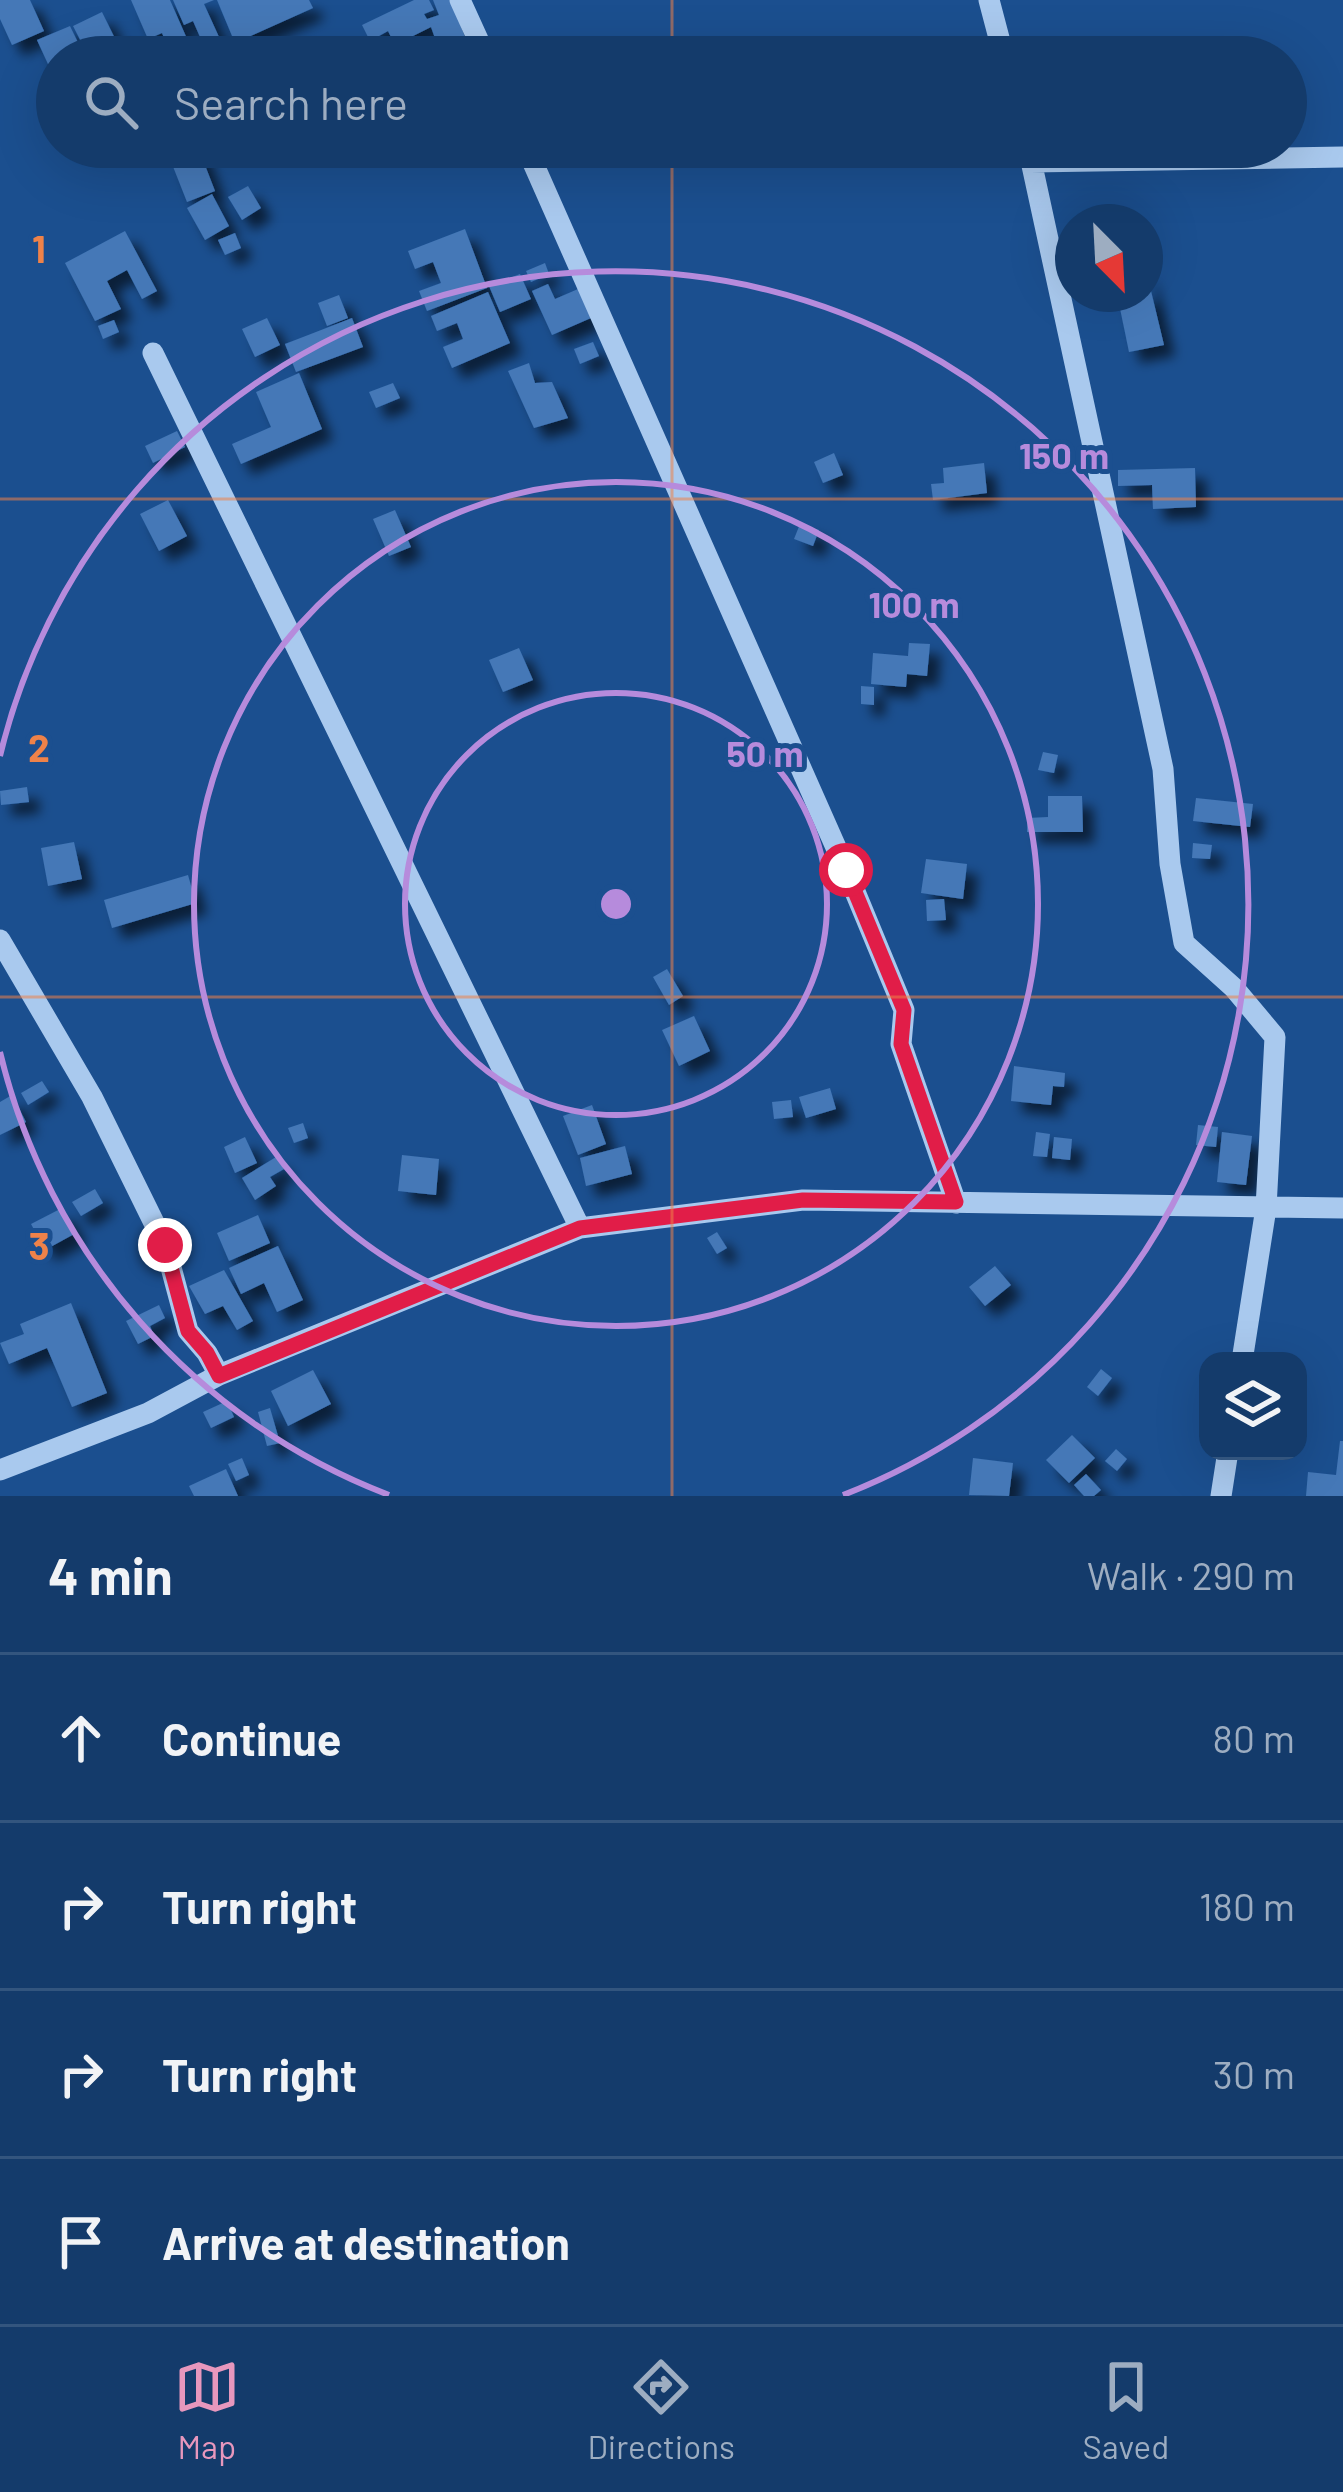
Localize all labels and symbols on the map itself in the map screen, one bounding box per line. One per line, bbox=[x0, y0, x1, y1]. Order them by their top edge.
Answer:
north arrow bbox=[1055, 204, 1163, 312]
text: 1 bbox=[32, 224, 46, 271]
text: 150 m bbox=[1019, 433, 1109, 476]
text: 100 m bbox=[868, 582, 960, 625]
text: 2 bbox=[28, 723, 50, 770]
text: 50 m bbox=[726, 731, 804, 774]
route start bbox=[819, 843, 873, 897]
centre of rings bbox=[595, 883, 637, 925]
route end bbox=[138, 1218, 192, 1272]
text: 3 bbox=[28, 1221, 50, 1268]

